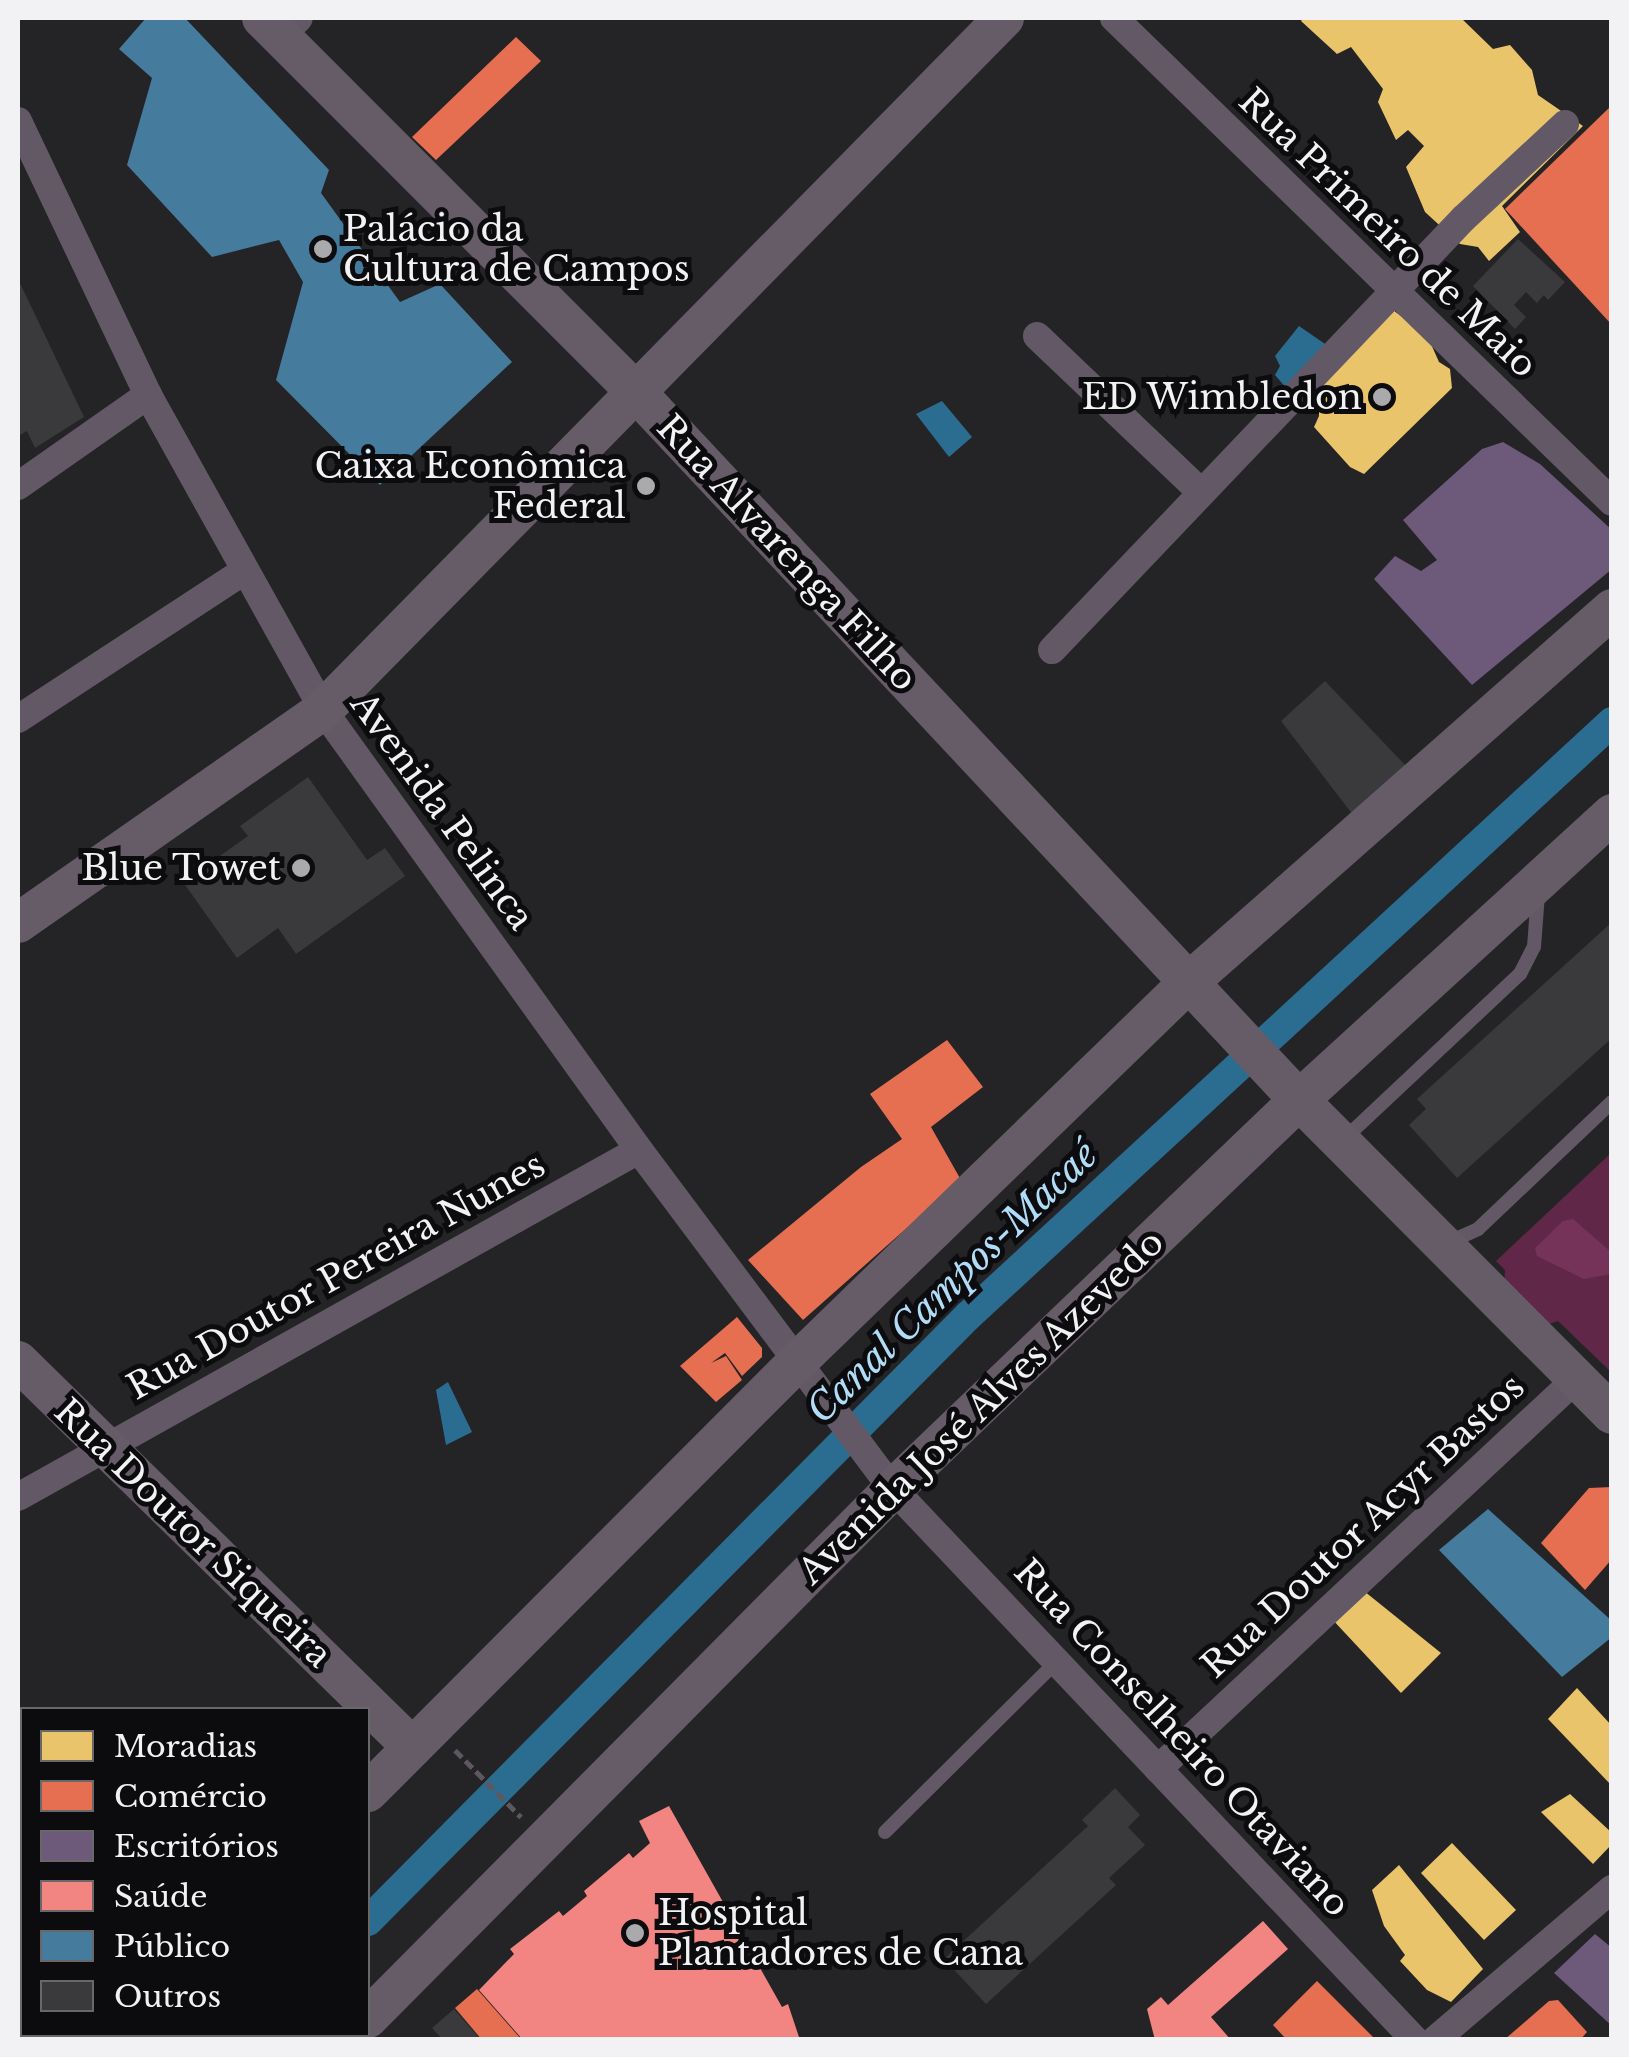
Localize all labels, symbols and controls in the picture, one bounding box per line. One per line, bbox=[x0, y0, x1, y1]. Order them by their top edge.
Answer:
street label: Rua Primeiro de Maio bbox=[1230, 80, 1546, 386]
place label: Palácio da Cultura de Campos bbox=[343, 208, 690, 290]
marker: Palácio da Cultura de Campos bbox=[312, 238, 334, 260]
place label: ED Wimbledon bbox=[1080, 376, 1362, 418]
marker: ED Wimbledon bbox=[1371, 386, 1393, 408]
street label: Rua Alvarenga Filho bbox=[648, 406, 926, 700]
place label: Caixa Econômica Federal bbox=[314, 445, 626, 527]
marker: Caixa Econômica Federal bbox=[635, 475, 657, 497]
street label: Avenida Pelinca bbox=[342, 684, 542, 938]
place label: Blue Towet bbox=[80, 847, 281, 889]
marker: Blue Towet bbox=[290, 857, 312, 879]
water label: Canal Campos-Macaé bbox=[797, 1131, 1107, 1433]
street label: Rua Doutor Pereira Nunes bbox=[119, 1143, 553, 1409]
street label: Avenida José Alves Azevedo bbox=[789, 1220, 1173, 1594]
street label: Rua Doutor Acyr Bastos bbox=[1192, 1364, 1534, 1688]
street label: Rua Doutor Siqueira bbox=[46, 1390, 340, 1676]
street label: Rua Conselheiro Otaviano bbox=[1005, 1551, 1359, 1925]
legend bbox=[20, 1707, 370, 2037]
text: Moradias bbox=[114, 1728, 257, 1765]
text: Comércio bbox=[114, 1778, 267, 1815]
text: Escritórios bbox=[114, 1828, 279, 1865]
text: Saúde bbox=[114, 1878, 208, 1915]
place label: Hospital Plantadores de Cana bbox=[658, 1892, 1023, 1974]
marker: Hospital Plantadores de Cana bbox=[622, 1920, 648, 1946]
text: Público bbox=[114, 1928, 230, 1965]
text: Outros bbox=[114, 1978, 221, 2015]

